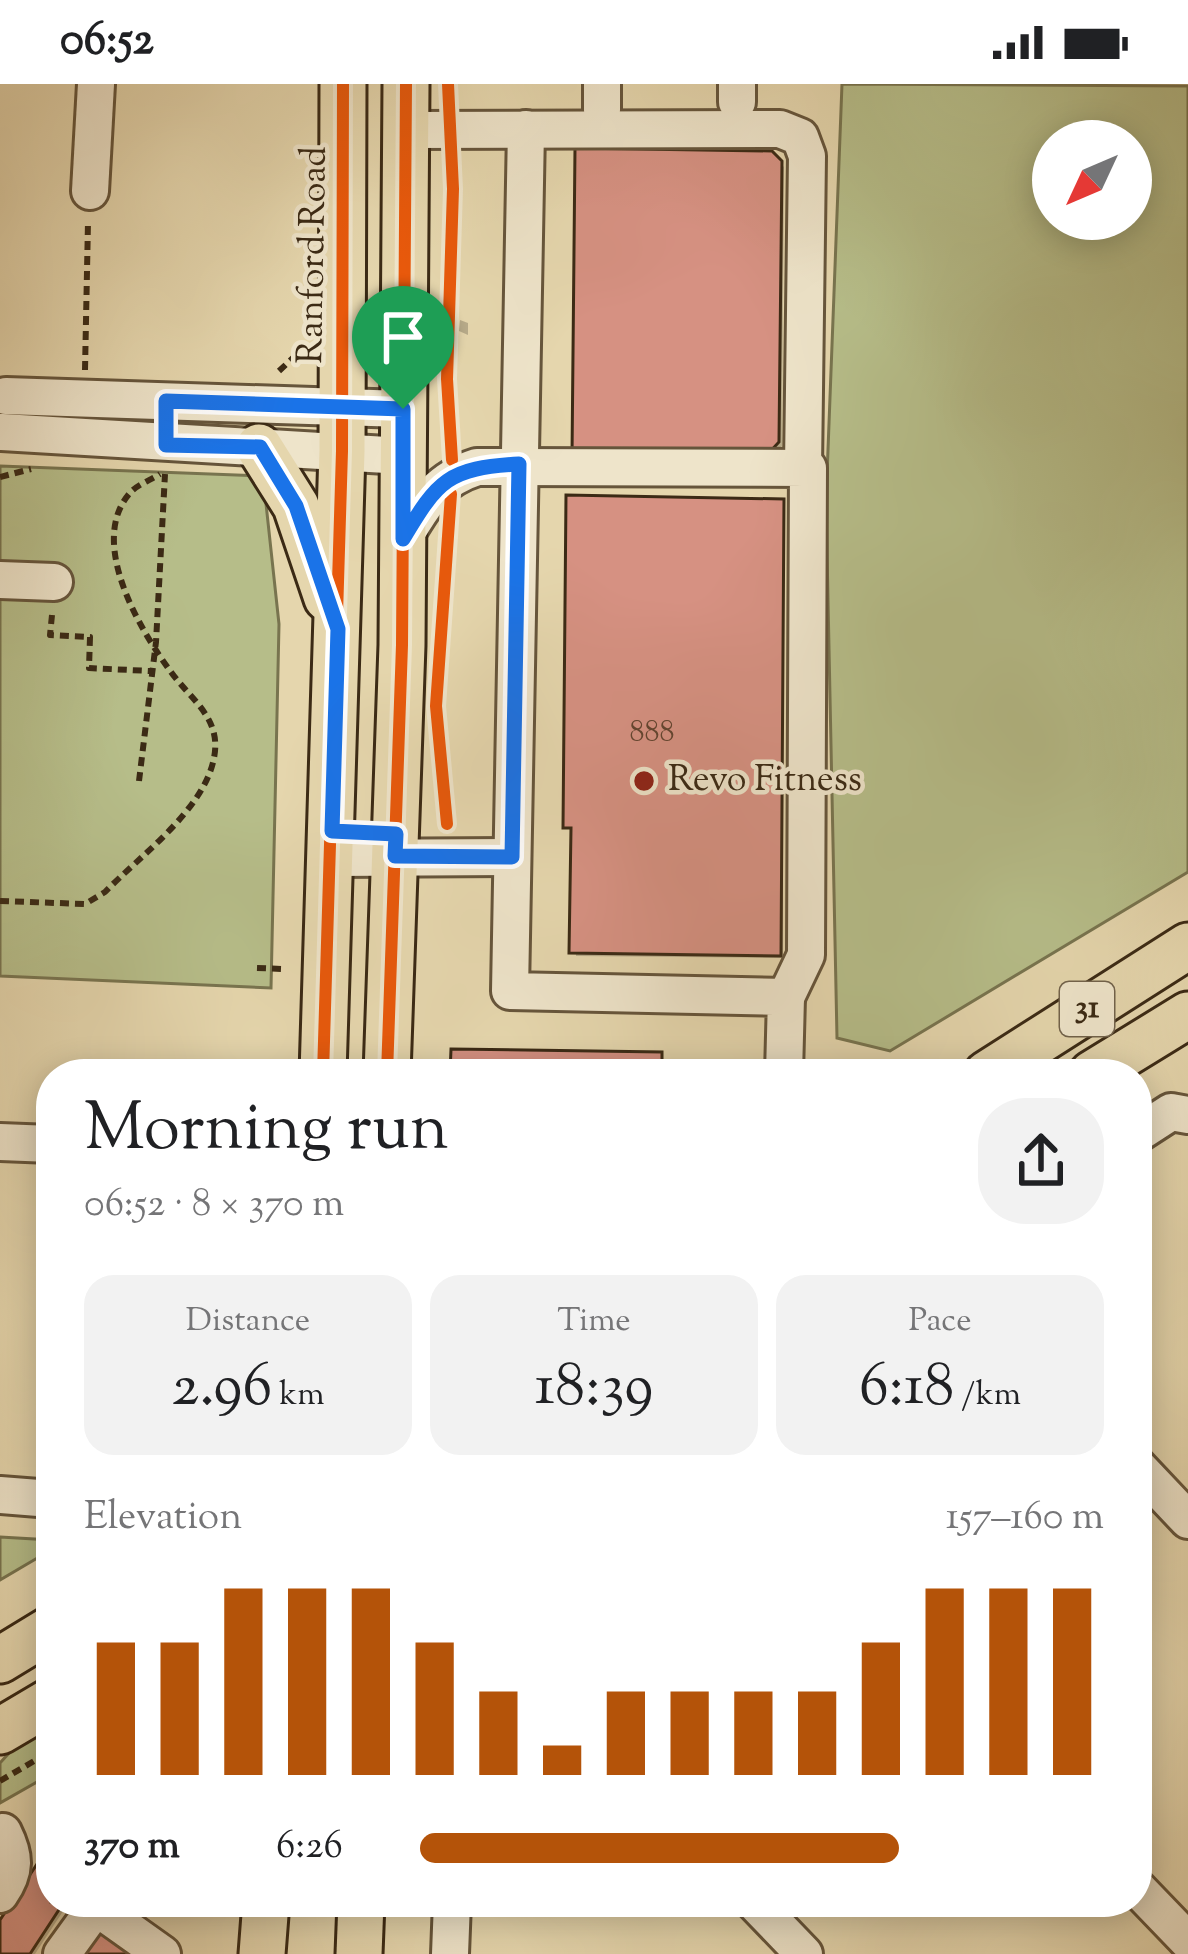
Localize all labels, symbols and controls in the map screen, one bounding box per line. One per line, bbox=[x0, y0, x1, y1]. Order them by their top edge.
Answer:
text: 06:52 bbox=[60, 10, 154, 75]
north arrow bbox=[1032, 120, 1152, 240]
map controls bbox=[1032, 120, 1152, 240]
street label: Ranford Road bbox=[286, 146, 342, 364]
pin bbox=[352, 286, 454, 409]
icon: arrive bbox=[370, 304, 436, 370]
house number: 888 bbox=[630, 712, 675, 755]
place label: Revo Fitness bbox=[668, 755, 862, 807]
marker: Revo Fitness bbox=[631, 768, 657, 794]
road number: 31 bbox=[1060, 982, 1114, 1036]
text: Morning run bbox=[84, 1085, 449, 1180]
button: share bbox=[978, 1098, 1104, 1224]
text: 06:52 · 8 × 370 m bbox=[84, 1178, 344, 1234]
text: Distance bbox=[186, 1298, 310, 1346]
text: Time bbox=[557, 1298, 631, 1346]
text: Pace bbox=[908, 1298, 972, 1346]
text: 2.96 bbox=[171, 1346, 272, 1433]
text: 18:39 bbox=[535, 1346, 653, 1433]
text: 6:18 bbox=[859, 1346, 954, 1433]
text: km bbox=[272, 1372, 325, 1420]
text: /km bbox=[954, 1372, 1021, 1420]
text: Elevation bbox=[84, 1491, 242, 1547]
text: 157–160 m bbox=[946, 1491, 1104, 1547]
text: 370 m bbox=[84, 1820, 180, 1876]
text: 6:26 bbox=[276, 1820, 343, 1876]

